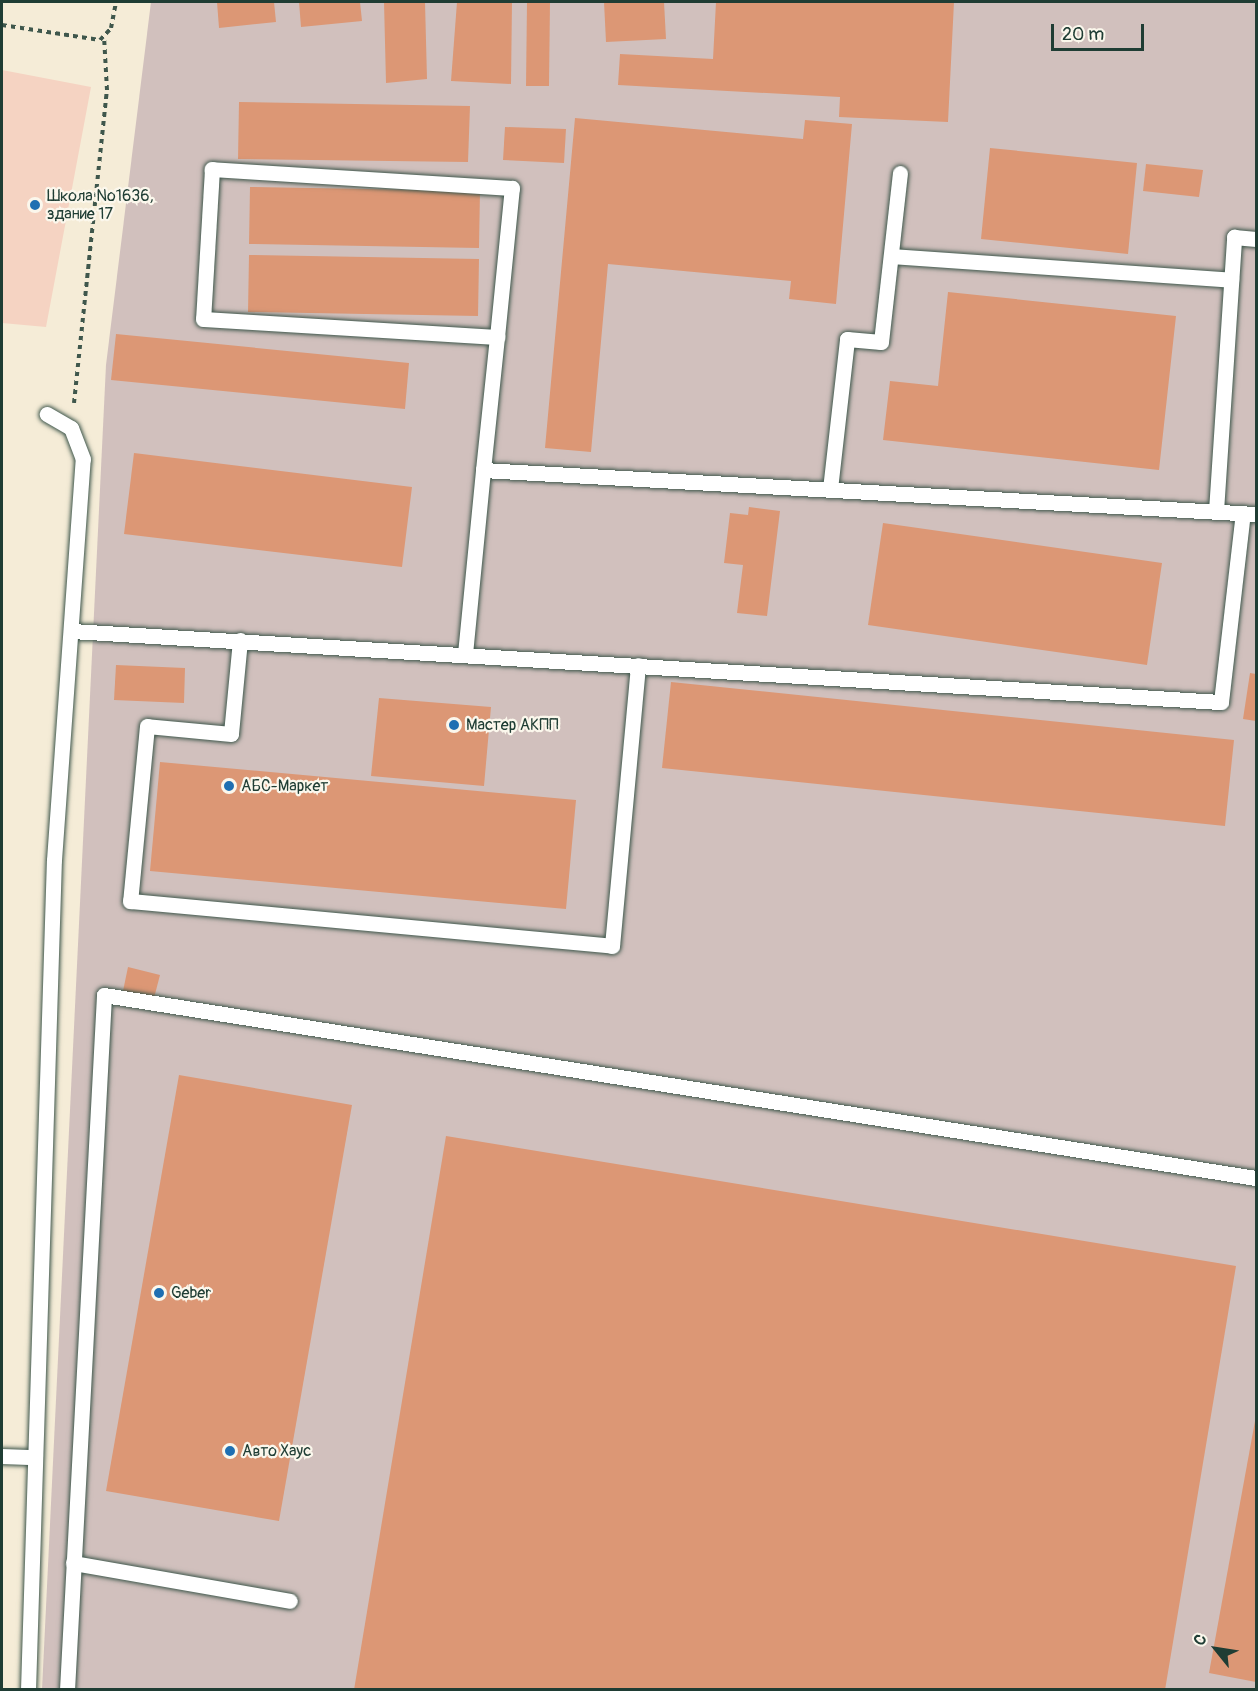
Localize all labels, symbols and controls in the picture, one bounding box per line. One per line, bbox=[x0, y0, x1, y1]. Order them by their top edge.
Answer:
scale bar bbox=[1054, 12, 1147, 50]
text: 20 m bbox=[1062, 23, 1104, 46]
place label: Школа №1636, здание 17 bbox=[47, 186, 154, 224]
marker: Школа №1636, здание 17 bbox=[28, 198, 42, 212]
place label: Мастер АКПП bbox=[466, 715, 558, 735]
marker: Мастер АКПП bbox=[447, 718, 461, 732]
place label: АБС-Маркет bbox=[241, 776, 328, 796]
marker: АБС-Маркет bbox=[222, 779, 236, 793]
place label: Geber bbox=[171, 1283, 211, 1303]
marker: Geber bbox=[152, 1286, 166, 1300]
place label: Авто Хаус bbox=[242, 1441, 311, 1461]
marker: Авто Хаус bbox=[223, 1444, 237, 1458]
north arrow bbox=[1186, 1619, 1246, 1679]
text: С bbox=[1189, 1631, 1212, 1649]

